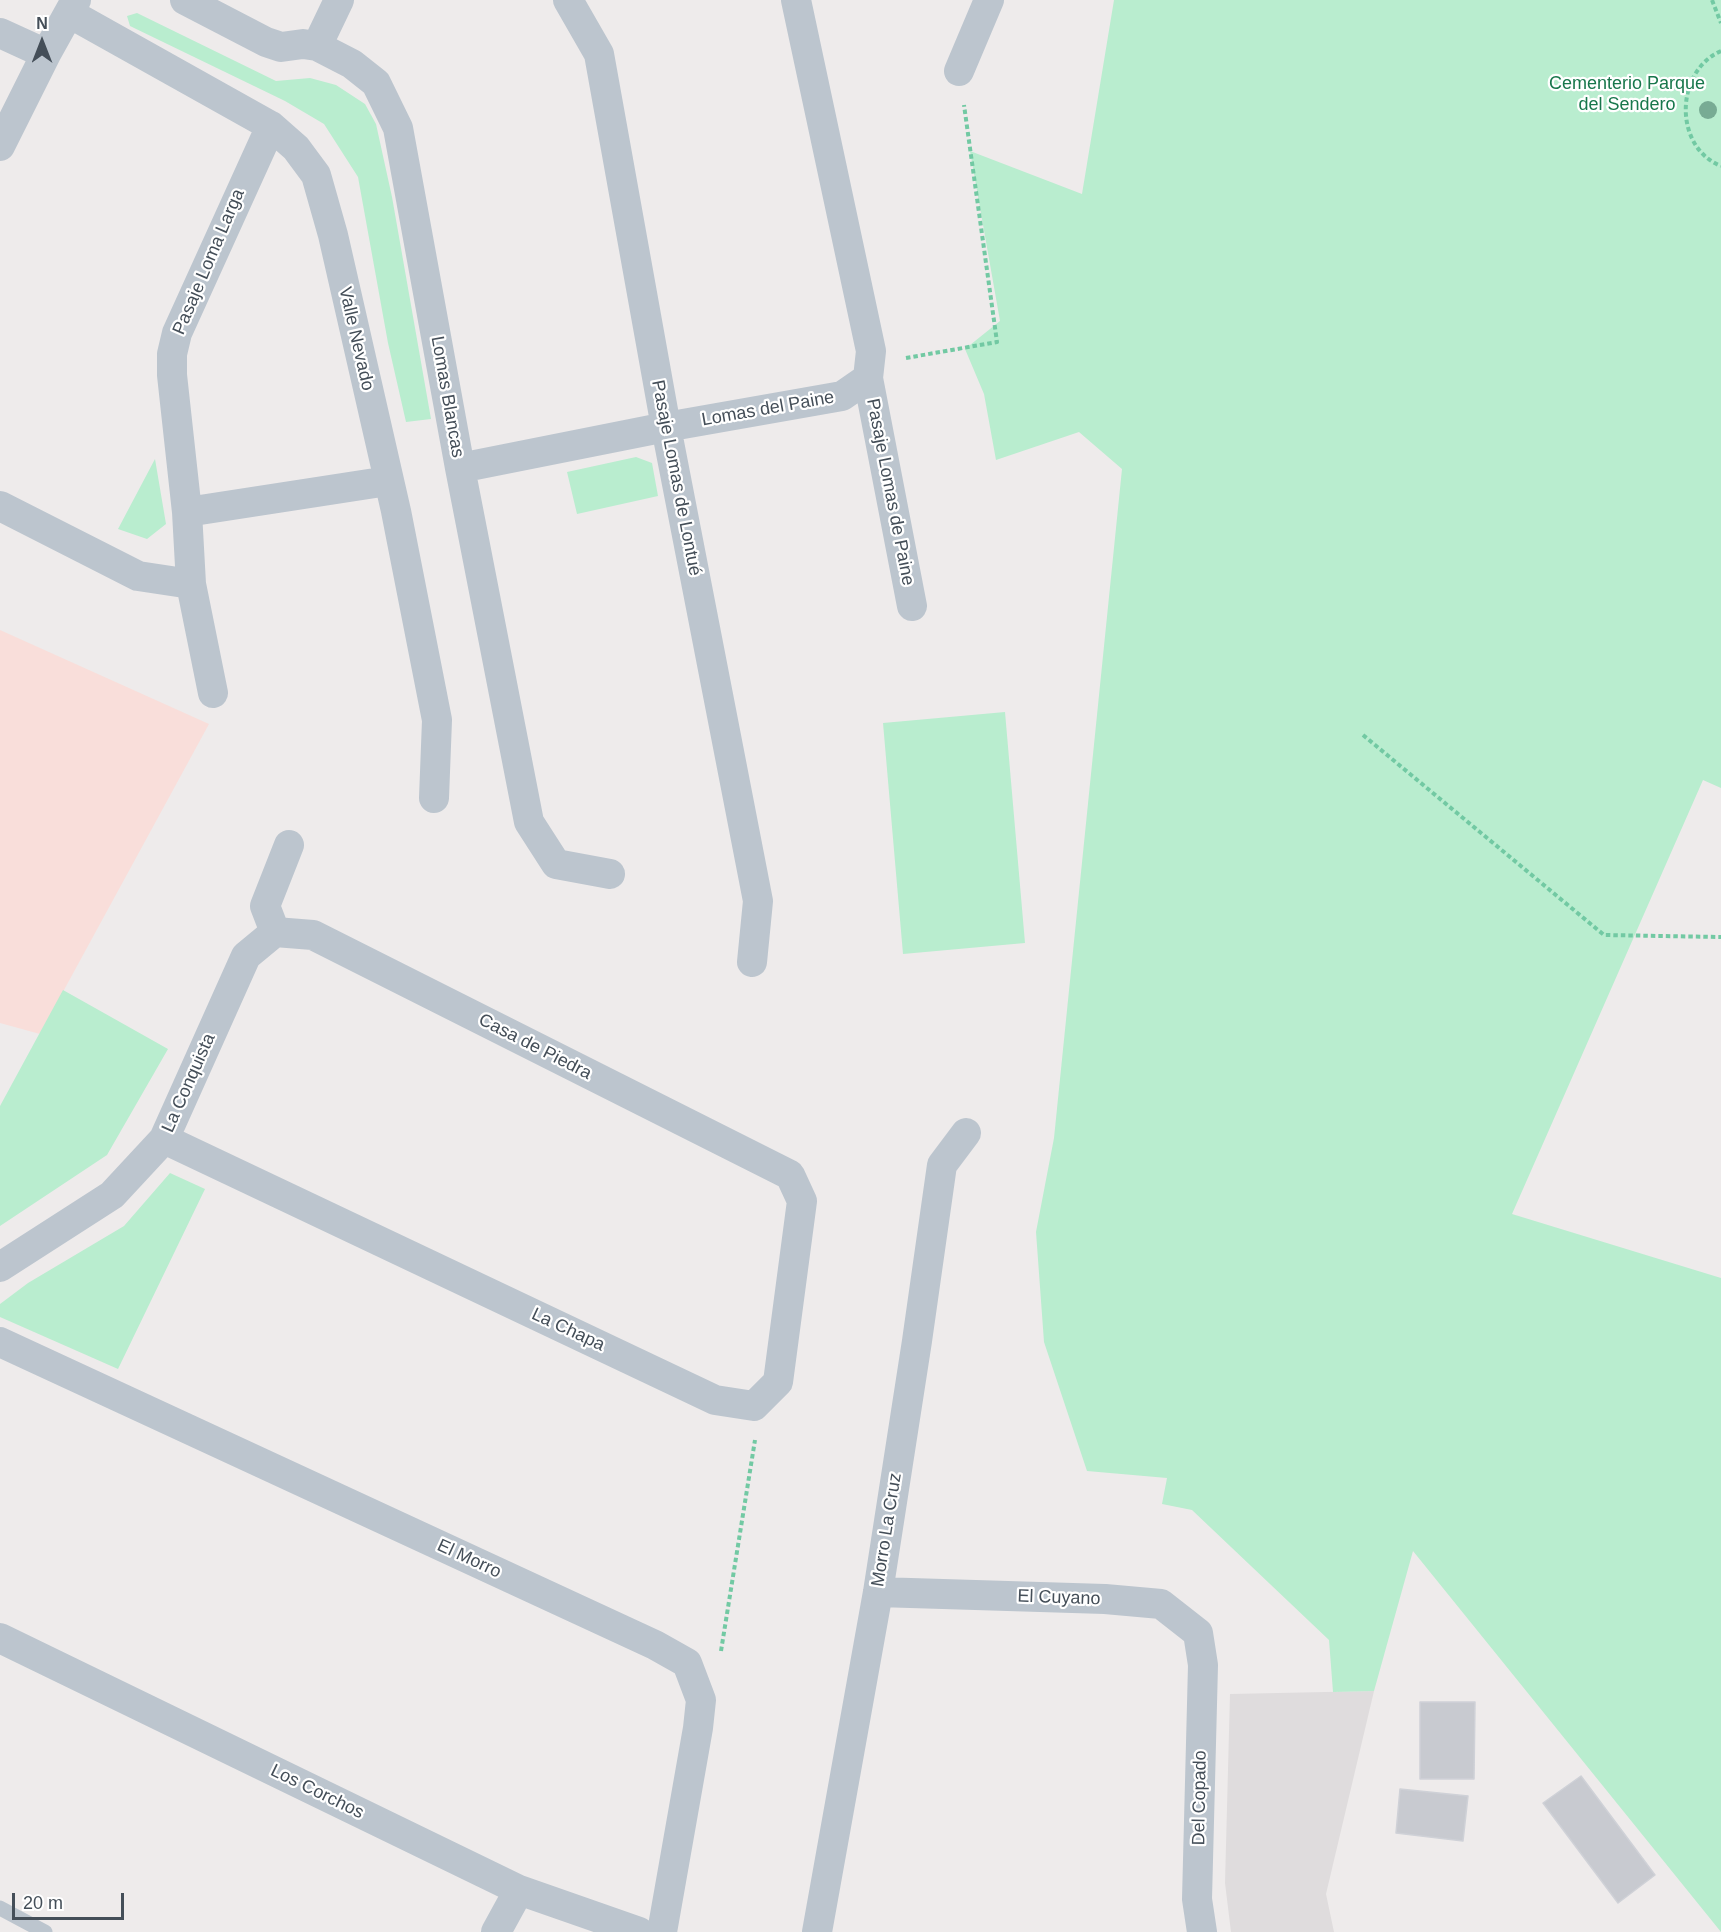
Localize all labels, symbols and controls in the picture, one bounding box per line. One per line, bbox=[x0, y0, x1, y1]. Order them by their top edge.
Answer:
north arrow bbox=[12, 12, 72, 72]
text: N bbox=[36, 15, 48, 32]
park label: Cementerio Parque del Sendero bbox=[1549, 73, 1705, 116]
street label: Pasaje Loma Larga bbox=[169, 186, 249, 338]
street label: Valle Nevado bbox=[334, 285, 378, 393]
street label: Lomas Blancas bbox=[426, 335, 468, 459]
street label: Pasaje Lomas de Lontué bbox=[646, 378, 706, 578]
street label: Lomas del Paine bbox=[700, 387, 836, 431]
street label: Pasaje Lomas de Paine bbox=[861, 397, 919, 587]
street label: Casa de Piedra bbox=[475, 1009, 595, 1085]
street label: La Conquista bbox=[158, 1030, 220, 1136]
street label: La Chapa bbox=[528, 1304, 608, 1356]
street label: Morro La Cruz bbox=[867, 1472, 907, 1588]
street label: El Morro bbox=[434, 1535, 504, 1583]
street label: El Cuyano bbox=[1017, 1586, 1101, 1610]
street label: Del Copado bbox=[1188, 1750, 1212, 1846]
street label: Los Corchos bbox=[267, 1760, 367, 1824]
scale bar bbox=[15, 1881, 128, 1919]
text: 20 m bbox=[23, 1893, 63, 1913]

